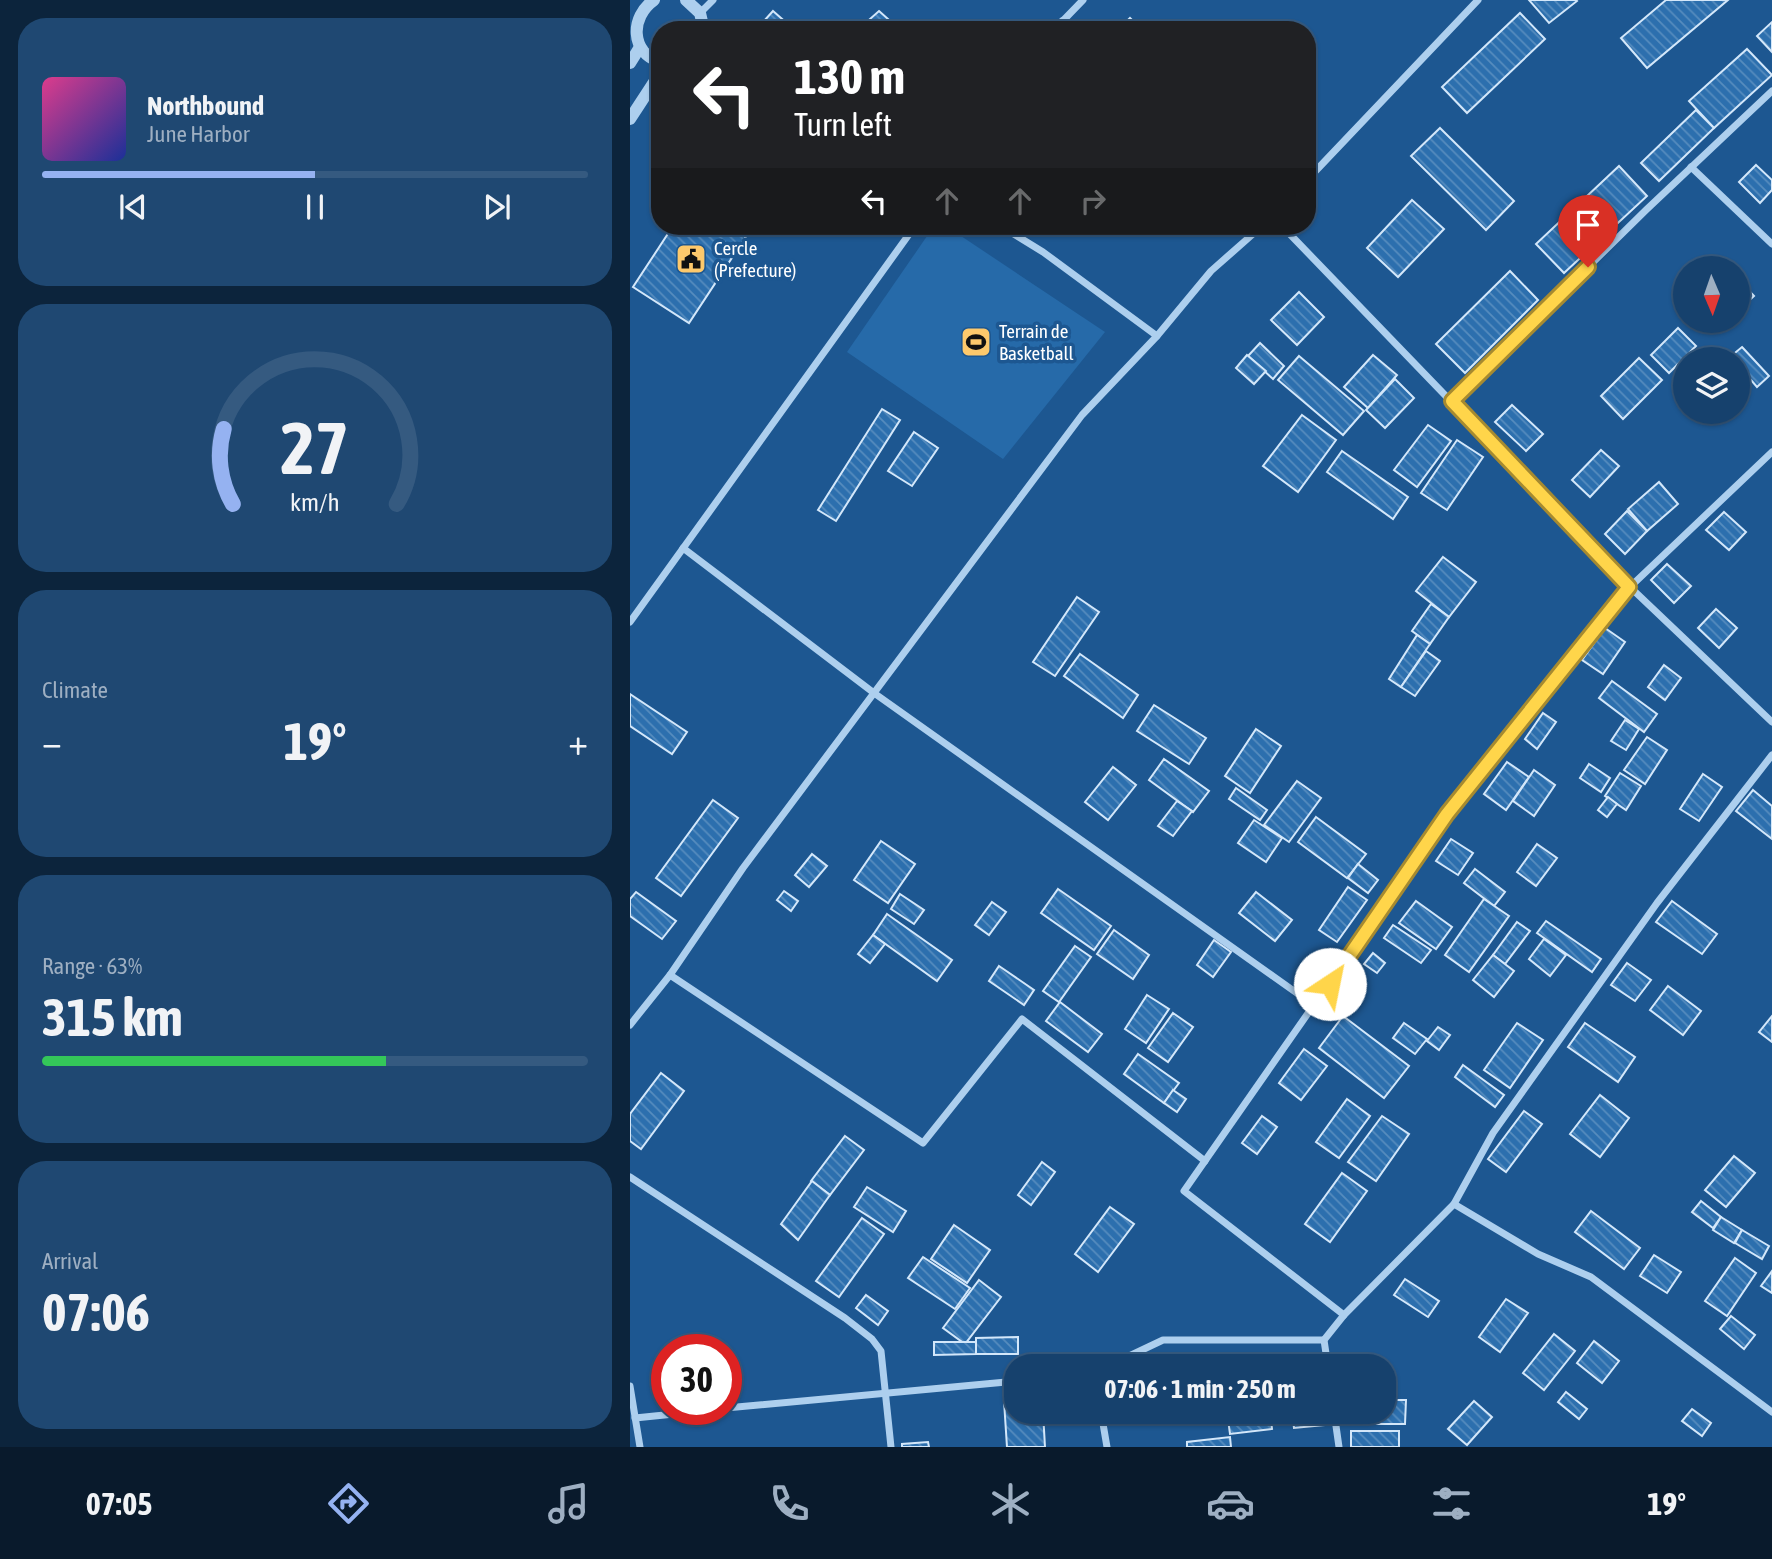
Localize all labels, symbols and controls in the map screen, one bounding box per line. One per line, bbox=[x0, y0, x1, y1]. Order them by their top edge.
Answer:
text: 130 m bbox=[794, 48, 905, 104]
icon: left bbox=[679, 49, 770, 140]
text: Northbound bbox=[147, 91, 264, 121]
text: Turn left bbox=[794, 106, 892, 143]
text: June Harbor bbox=[147, 121, 250, 147]
icon: left bbox=[855, 182, 893, 220]
icon: ahead bbox=[928, 182, 966, 220]
icon: ahead bbox=[1001, 182, 1039, 220]
icon: right bbox=[1074, 182, 1112, 220]
icon: previous bbox=[114, 188, 152, 226]
icon: pause bbox=[296, 188, 334, 226]
icon: next bbox=[478, 188, 516, 226]
pin bbox=[1558, 195, 1618, 267]
icon: arrive bbox=[1569, 206, 1607, 244]
place label: Cercle (Prefecture) bbox=[714, 237, 796, 281]
public building icon: Cercle (Prefecture) bbox=[674, 242, 708, 276]
north arrow bbox=[1673, 256, 1750, 332]
map controls bbox=[1673, 256, 1750, 424]
place label: Terrain de Basketball bbox=[999, 320, 1074, 364]
sports icon: Terrain de Basketball bbox=[959, 325, 993, 359]
button: layers bbox=[1673, 347, 1750, 424]
text: 27 bbox=[281, 406, 349, 489]
text: km/h bbox=[290, 487, 340, 515]
text: Climate bbox=[42, 677, 108, 703]
text: 19° bbox=[283, 711, 347, 771]
text: − bbox=[42, 720, 62, 763]
text: + bbox=[568, 720, 588, 763]
position arrow bbox=[1293, 947, 1367, 1021]
text: Range · 63% bbox=[42, 953, 142, 979]
text: 315 km bbox=[42, 987, 183, 1047]
text: Arrival bbox=[42, 1248, 98, 1274]
text: 07:06 bbox=[42, 1282, 150, 1342]
speed limit sign: 30 bbox=[651, 1334, 742, 1425]
text: 07:06 · 1 min · 250 m bbox=[1104, 1374, 1296, 1404]
icon: directions bbox=[324, 1479, 373, 1528]
icon: music bbox=[544, 1479, 593, 1528]
icon: phone bbox=[765, 1479, 814, 1528]
icon: climate bbox=[986, 1479, 1035, 1528]
icon: car bbox=[1206, 1479, 1255, 1528]
icon: filters bbox=[1427, 1479, 1476, 1528]
text: 07:05 bbox=[86, 1485, 152, 1522]
text: 19° bbox=[1647, 1485, 1686, 1522]

